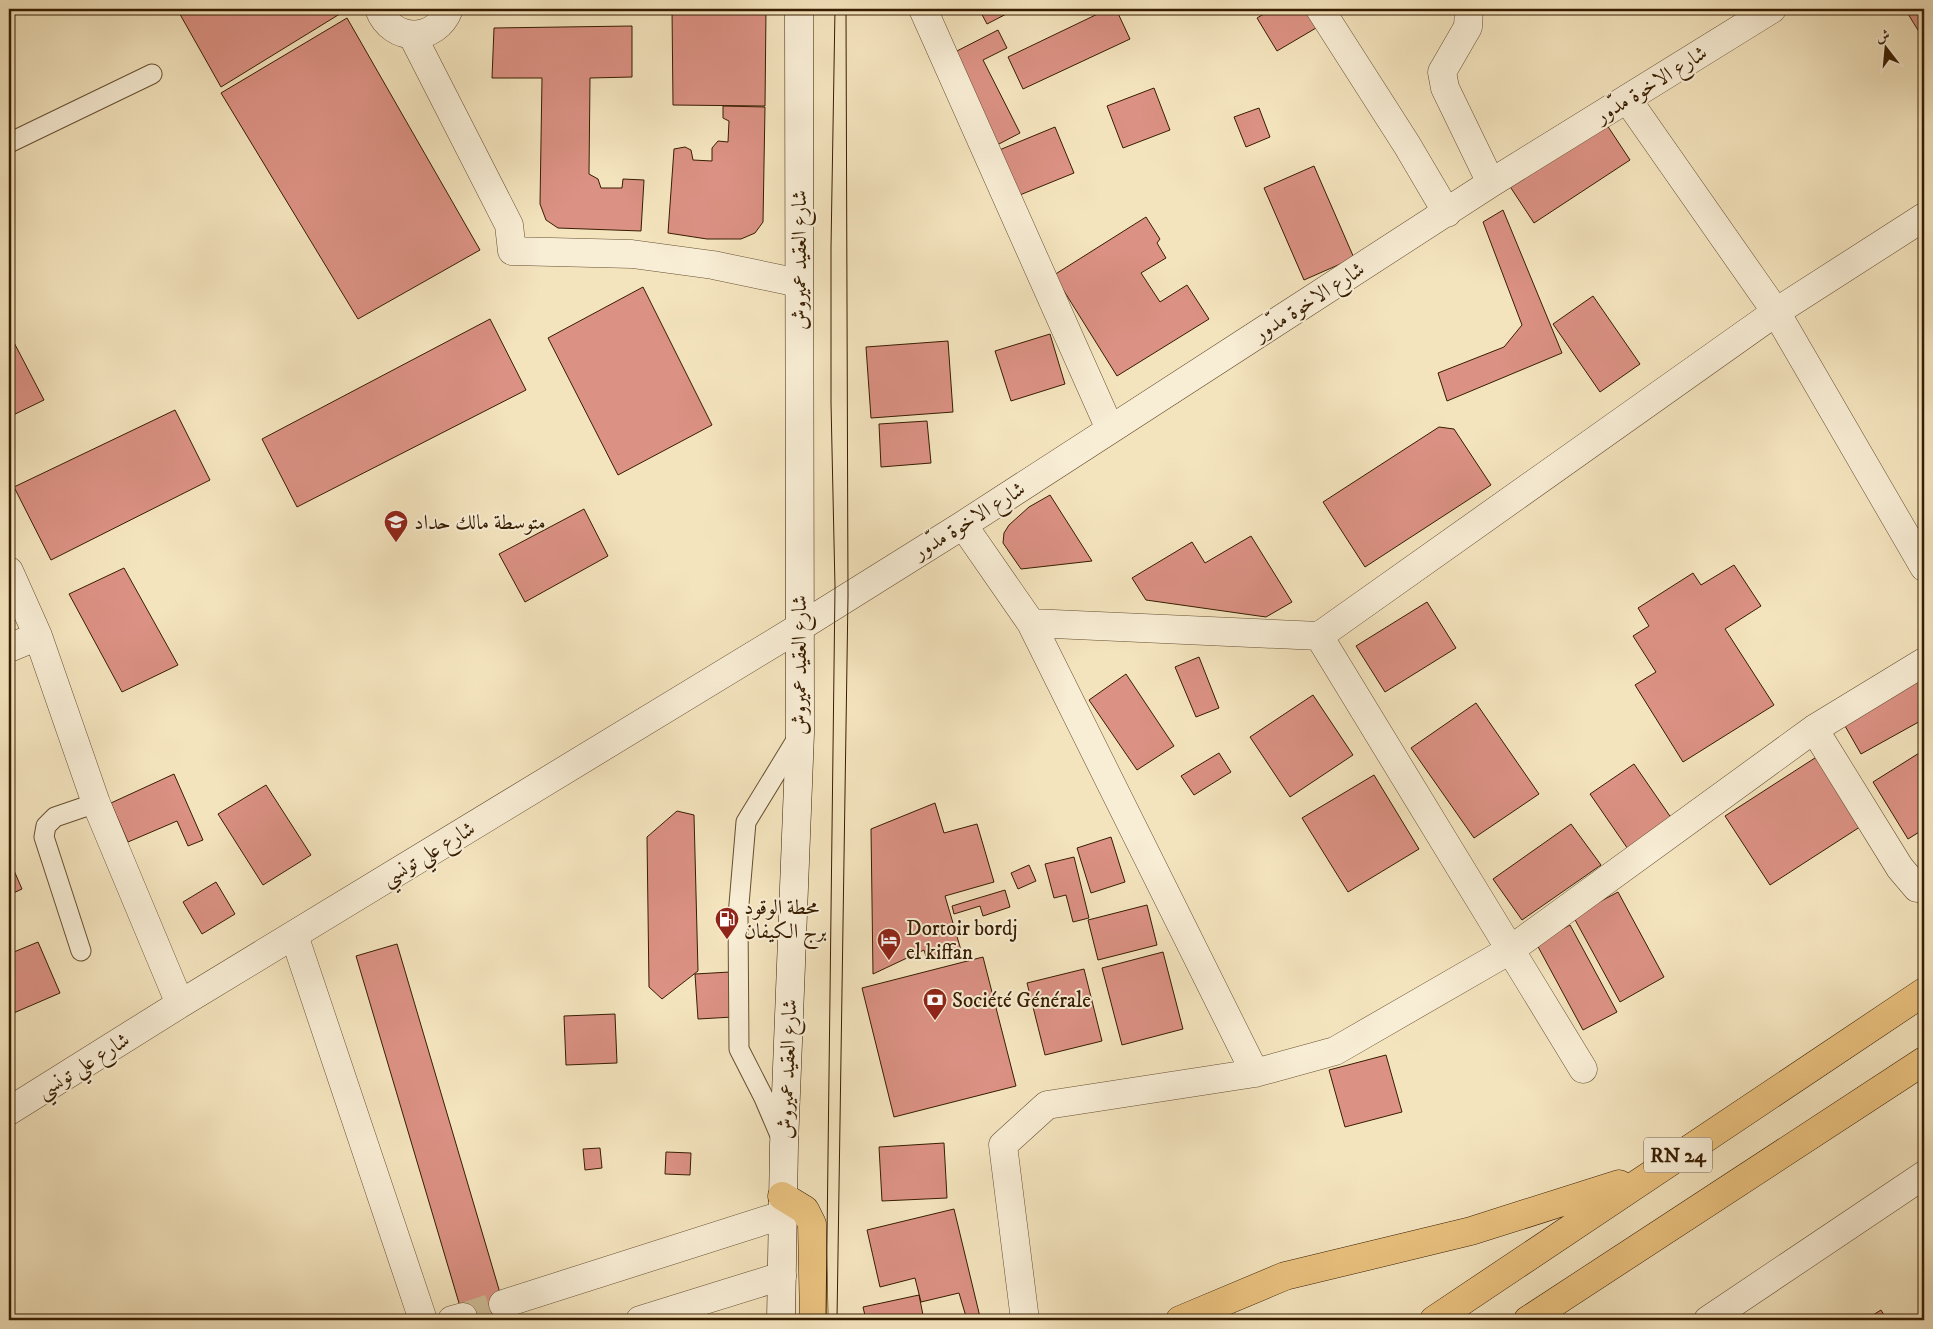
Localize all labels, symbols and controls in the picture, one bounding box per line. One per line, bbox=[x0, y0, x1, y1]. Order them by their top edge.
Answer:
north arrow bbox=[1860, 22, 1910, 72]
text: ش bbox=[1874, 26, 1892, 47]
street label: شارع الاخوة مدّور bbox=[1587, 38, 1714, 134]
street label: شارع العقيد عميروش bbox=[787, 190, 817, 330]
street label: شارع الاخوة مدّور bbox=[1246, 254, 1372, 352]
street label: شارع الاخوة مدّور bbox=[905, 474, 1032, 570]
school or university icon: متوسطة مالك حداد bbox=[383, 509, 409, 543]
place label: متوسطة مالك حداد bbox=[414, 510, 546, 536]
street label: شارع العقيد عميروش bbox=[787, 595, 817, 735]
street label: شارع علي تونسي bbox=[377, 816, 483, 897]
place label: محطة الوقود برج الكيفان bbox=[744, 895, 827, 950]
fuel station icon: محطة الوقود برج الكيفان bbox=[714, 906, 740, 940]
place label: Dortoir bordj el kiffan bbox=[906, 916, 1018, 966]
hotel icon: Dortoir bordj el kiffan bbox=[876, 927, 902, 961]
bank icon: Société Générale bbox=[922, 987, 948, 1021]
place label: Société Générale bbox=[952, 988, 1091, 1014]
street label: شارع العقيد عميروش bbox=[773, 999, 807, 1140]
street label: شارع علي تونسي bbox=[32, 1027, 138, 1110]
road number: RN 24 bbox=[1644, 1138, 1712, 1172]

